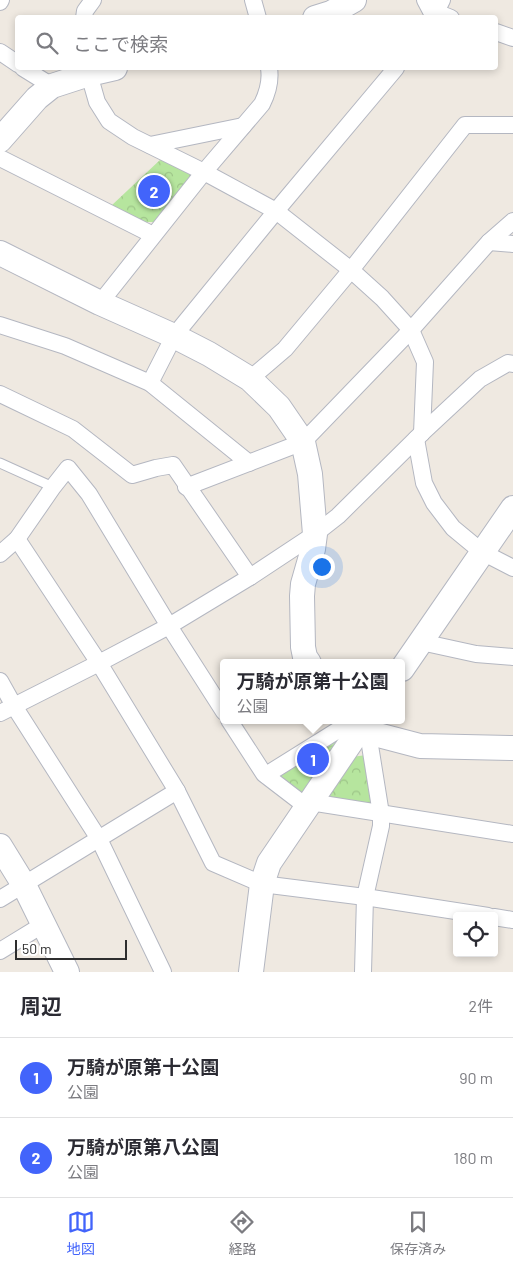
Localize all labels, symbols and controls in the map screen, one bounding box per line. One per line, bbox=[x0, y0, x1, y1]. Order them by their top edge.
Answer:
search box bbox=[15, 15, 498, 70]
icon: search bbox=[33, 29, 61, 57]
text: ここで検索 bbox=[73, 32, 168, 55]
pin: 2 bbox=[138, 172, 170, 210]
your location bbox=[309, 554, 335, 580]
popup bbox=[220, 659, 405, 724]
text: 万騎が原第十公園 bbox=[236, 669, 389, 692]
text: 公園 bbox=[236, 696, 269, 715]
pin: 1 bbox=[297, 740, 329, 778]
map controls bbox=[453, 912, 498, 957]
button: locate bbox=[453, 912, 498, 957]
scale bar bbox=[15, 937, 128, 960]
text: 50 m bbox=[22, 940, 51, 957]
text: 周辺 bbox=[20, 993, 62, 1018]
text: 2件 bbox=[468, 996, 493, 1015]
text: 万騎が原第十公園 bbox=[67, 1055, 219, 1078]
text: 1 bbox=[33, 1068, 39, 1087]
text: 90 m bbox=[459, 1068, 493, 1087]
text: 公園 bbox=[67, 1082, 99, 1101]
text: 万騎が原第八公園 bbox=[67, 1135, 219, 1158]
text: 2 bbox=[32, 1148, 40, 1167]
text: 180 m bbox=[454, 1148, 493, 1167]
text: 公園 bbox=[67, 1162, 99, 1181]
tab: 地図 bbox=[67, 1208, 95, 1258]
tab: 経路 bbox=[228, 1208, 256, 1258]
tab: 保存済み bbox=[390, 1208, 446, 1258]

